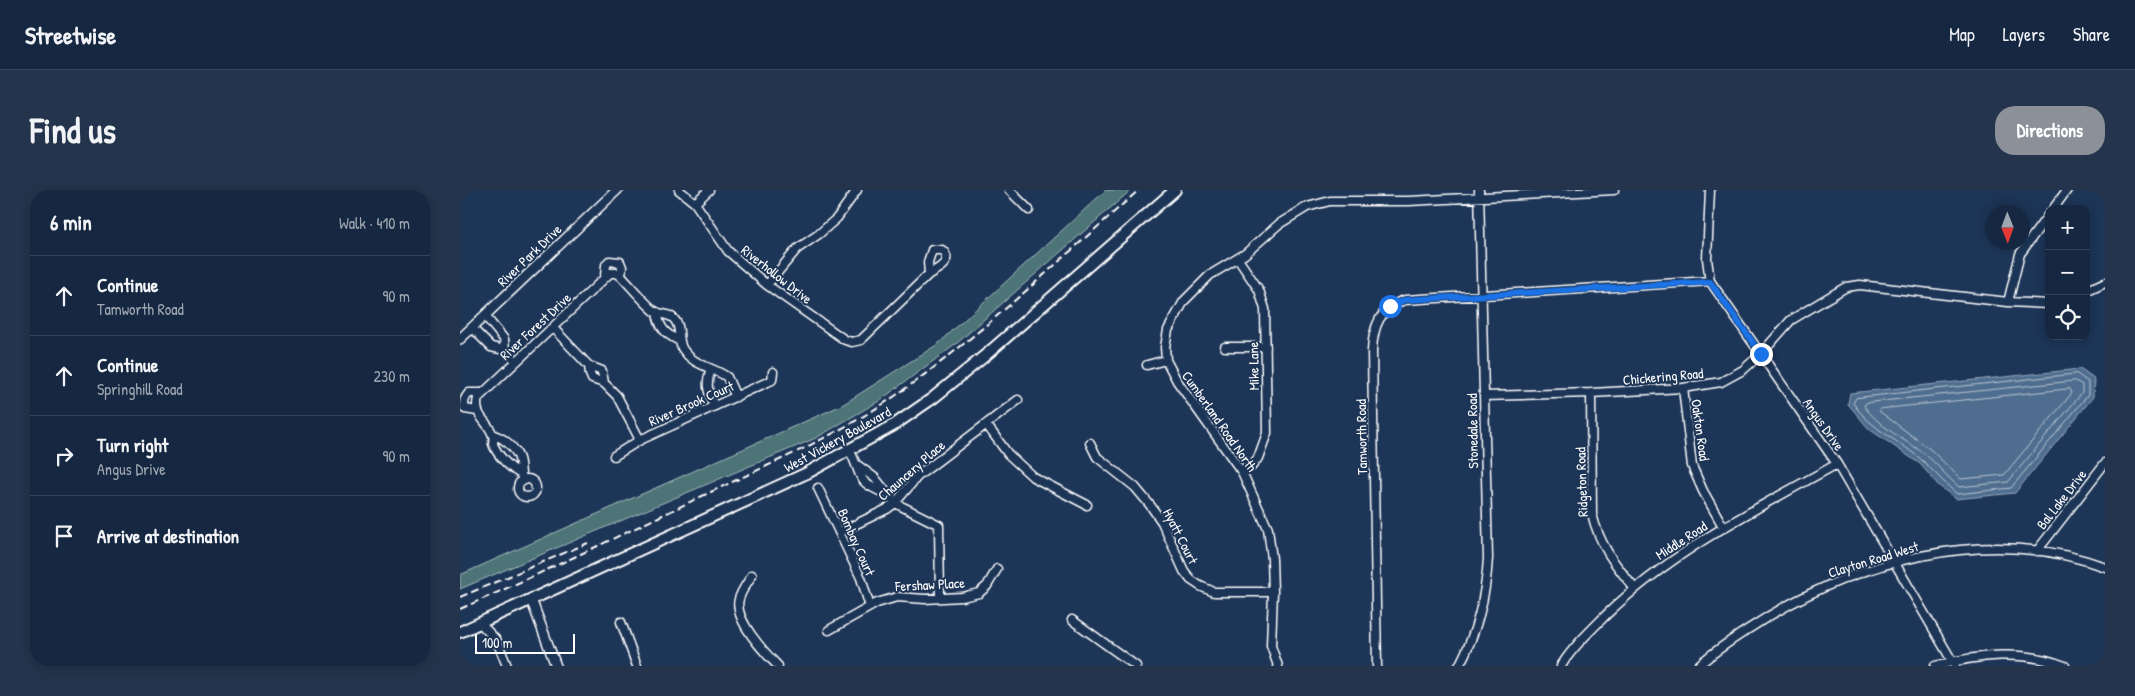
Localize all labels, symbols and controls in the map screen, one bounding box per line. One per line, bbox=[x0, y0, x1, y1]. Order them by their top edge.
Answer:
text: Streetwise bbox=[25, 19, 116, 51]
text: Map bbox=[1949, 22, 1975, 47]
text: Layers bbox=[2003, 22, 2045, 47]
text: Share bbox=[2073, 22, 2110, 47]
button: Directions bbox=[1995, 106, 2105, 155]
text: Find us bbox=[30, 107, 116, 154]
north arrow bbox=[1985, 205, 2030, 250]
map controls bbox=[2045, 205, 2090, 340]
button: + bbox=[2045, 205, 2090, 250]
text: 6 min bbox=[50, 208, 92, 237]
text: Walk · 410 m bbox=[339, 212, 410, 234]
street label: River Park Drive bbox=[493, 219, 565, 290]
street label: Riverhollow Drive bbox=[738, 240, 817, 308]
button: − bbox=[2045, 250, 2090, 295]
text: Continue bbox=[97, 272, 158, 298]
icon: ahead bbox=[50, 282, 78, 310]
text: 90 m bbox=[382, 285, 410, 307]
street label: River Forest Drive bbox=[495, 288, 575, 364]
route start bbox=[1379, 295, 1402, 318]
button: locate bbox=[2045, 295, 2090, 340]
text: Tamworth Road bbox=[97, 298, 184, 320]
street label: Mike Lane bbox=[1243, 341, 1263, 390]
route end bbox=[1750, 343, 1773, 366]
text: Continue bbox=[97, 352, 158, 378]
icon: ahead bbox=[50, 362, 78, 390]
street label: Chickering Road bbox=[1622, 363, 1705, 390]
text: 230 m bbox=[374, 365, 410, 387]
street label: Cumberland Road North bbox=[1178, 367, 1262, 475]
street label: River Brook Court bbox=[645, 376, 737, 430]
text: Springhill Road bbox=[97, 378, 182, 400]
street label: Stonedale Road bbox=[1462, 393, 1482, 469]
street label: Angus Drive bbox=[1798, 394, 1849, 455]
street label: Tamworth Road bbox=[1351, 398, 1371, 475]
street label: Oakton Road bbox=[1687, 398, 1715, 463]
street label: West Vickery Boulevard bbox=[780, 401, 895, 477]
text: Turn right bbox=[97, 432, 168, 458]
street label: Chauncery Place bbox=[873, 435, 950, 505]
icon: right bbox=[50, 442, 78, 470]
text: 90 m bbox=[382, 445, 410, 467]
street label: Ridgeton Road bbox=[1570, 446, 1593, 517]
text: Angus Drive bbox=[97, 458, 166, 480]
street label: Bal Lake Drive bbox=[2032, 465, 2091, 533]
street label: Bombay Court bbox=[833, 505, 880, 579]
street label: Hyatt Court bbox=[1158, 505, 1203, 568]
street label: Middle Road bbox=[1652, 516, 1711, 564]
icon: arrive bbox=[50, 522, 78, 550]
text: Arrive at destination bbox=[97, 523, 239, 549]
street label: Clayton Road West bbox=[1826, 536, 1921, 583]
street label: Fershaw Place bbox=[894, 573, 966, 595]
scale bar bbox=[475, 631, 575, 654]
text: 100 m bbox=[482, 633, 512, 652]

